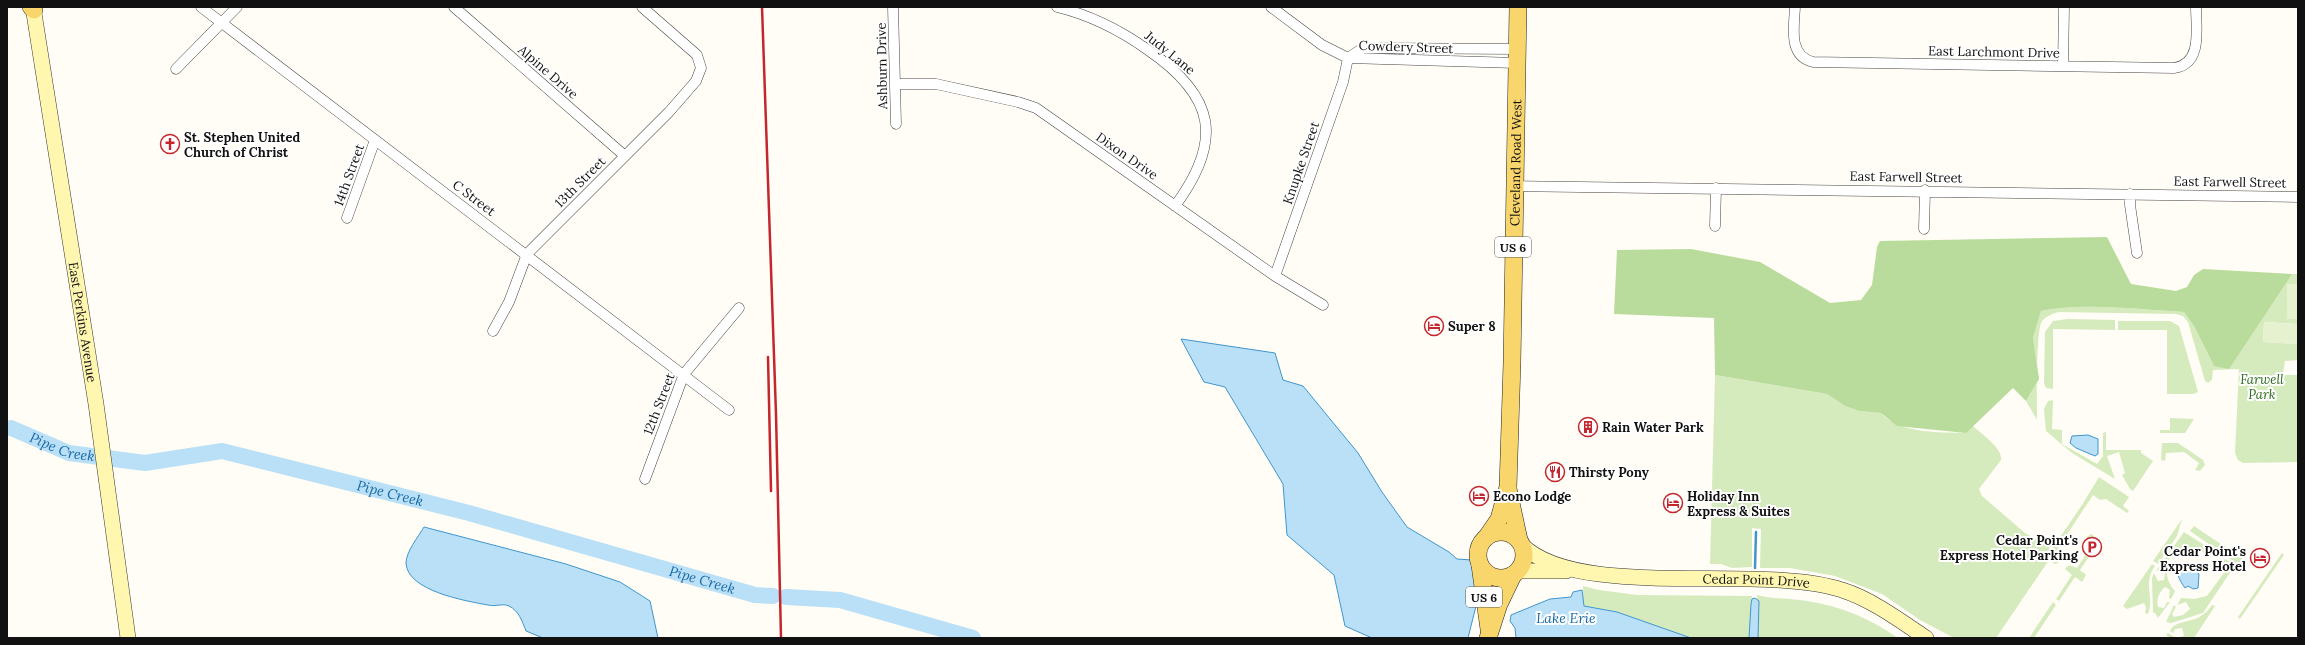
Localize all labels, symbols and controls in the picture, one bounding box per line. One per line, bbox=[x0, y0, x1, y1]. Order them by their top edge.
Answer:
street label: Ashburn Drive bbox=[873, 22, 891, 111]
street label: Judy Lane bbox=[1141, 27, 1199, 79]
street label: Cowdery Street bbox=[1358, 37, 1454, 57]
street label: Alpine Drive bbox=[514, 41, 581, 103]
street label: East Larchmont Drive bbox=[1928, 42, 2060, 62]
street label: Cleveland Road West bbox=[1506, 99, 1525, 226]
street label: Knupke Street bbox=[1279, 119, 1323, 207]
place label: St. Stephen United Church of Christ bbox=[184, 129, 300, 161]
street label: Dixon Drive bbox=[1093, 129, 1161, 183]
church icon: St. Stephen United Church of Christ bbox=[159, 133, 181, 155]
street label: 14th Street bbox=[330, 142, 368, 208]
street label: 13th Street bbox=[551, 153, 609, 211]
street label: East Farwell Street bbox=[1849, 168, 1963, 186]
street label: East Farwell Street bbox=[2173, 173, 2287, 191]
street label: C Street bbox=[449, 176, 499, 220]
road number: US 6 bbox=[1495, 237, 1531, 257]
street label: East Perkins Avenue bbox=[65, 261, 101, 384]
hotel icon: Super 8 bbox=[1423, 315, 1445, 337]
place label: Super 8 bbox=[1448, 318, 1496, 335]
street label: 12th Street bbox=[639, 371, 679, 437]
park label: Farwell Park bbox=[2240, 371, 2284, 403]
building icon: Rain Water Park bbox=[1577, 416, 1599, 438]
place label: Rain Water Park bbox=[1602, 419, 1704, 436]
water label: Pipe Creek bbox=[27, 428, 96, 465]
restaurant icon: Thirsty Pony bbox=[1544, 461, 1566, 483]
place label: Thirsty Pony bbox=[1569, 464, 1650, 481]
water label: Pipe Creek bbox=[355, 476, 425, 510]
hotel icon: Econo Lodge bbox=[1468, 485, 1490, 507]
place label: Econo Lodge bbox=[1493, 488, 1571, 505]
place label: Holiday Inn Express & Suites bbox=[1687, 488, 1790, 520]
hotel icon: Holiday Inn Express & Suites bbox=[1662, 492, 1684, 514]
place label: Cedar Point's Express Hotel Parking bbox=[1940, 532, 2079, 564]
parking icon: Cedar Point's Express Hotel Parking bbox=[2081, 536, 2103, 558]
place label: Cedar Point's Express Hotel bbox=[2160, 543, 2246, 575]
hotel icon: Cedar Point's Express Hotel bbox=[2249, 547, 2271, 569]
water label: Pipe Creek bbox=[667, 562, 737, 598]
street label: Cedar Point Drive bbox=[1702, 570, 1811, 591]
road number: US 6 bbox=[1466, 587, 1502, 607]
water label: Lake Erie bbox=[1536, 609, 1596, 627]

